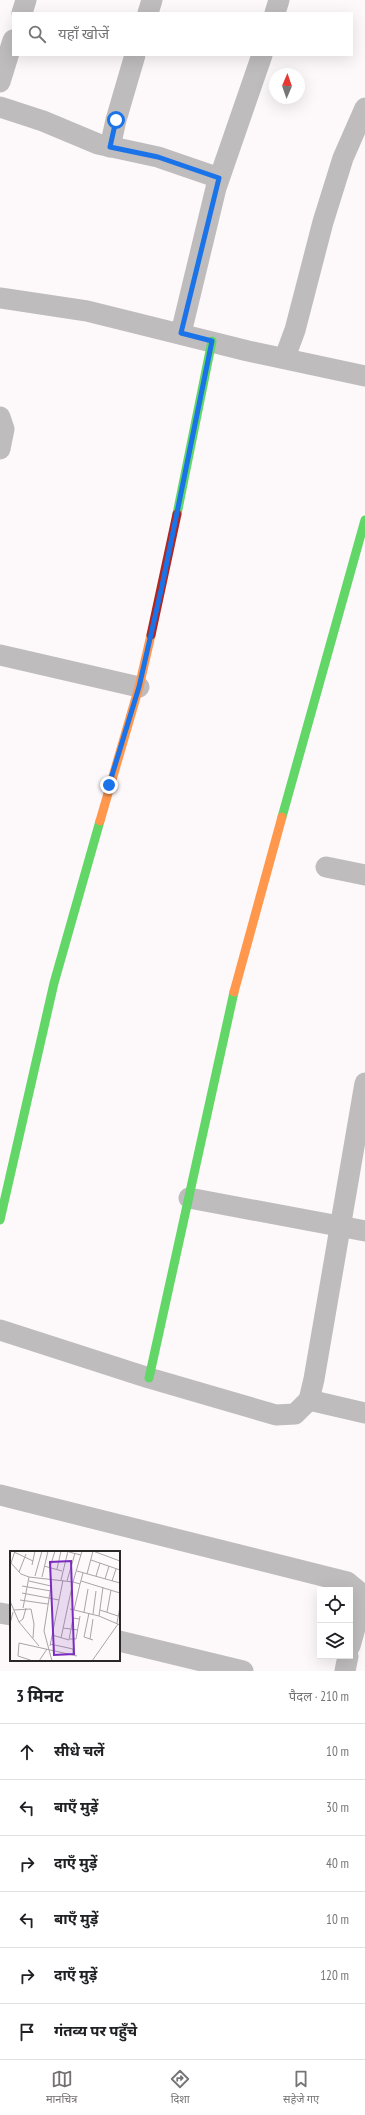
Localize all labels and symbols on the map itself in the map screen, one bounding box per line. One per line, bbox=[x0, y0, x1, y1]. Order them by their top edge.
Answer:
north arrow bbox=[269, 68, 305, 104]
route start bbox=[107, 111, 125, 129]
route end bbox=[100, 776, 118, 794]
inset map bbox=[10, 1551, 120, 1661]

